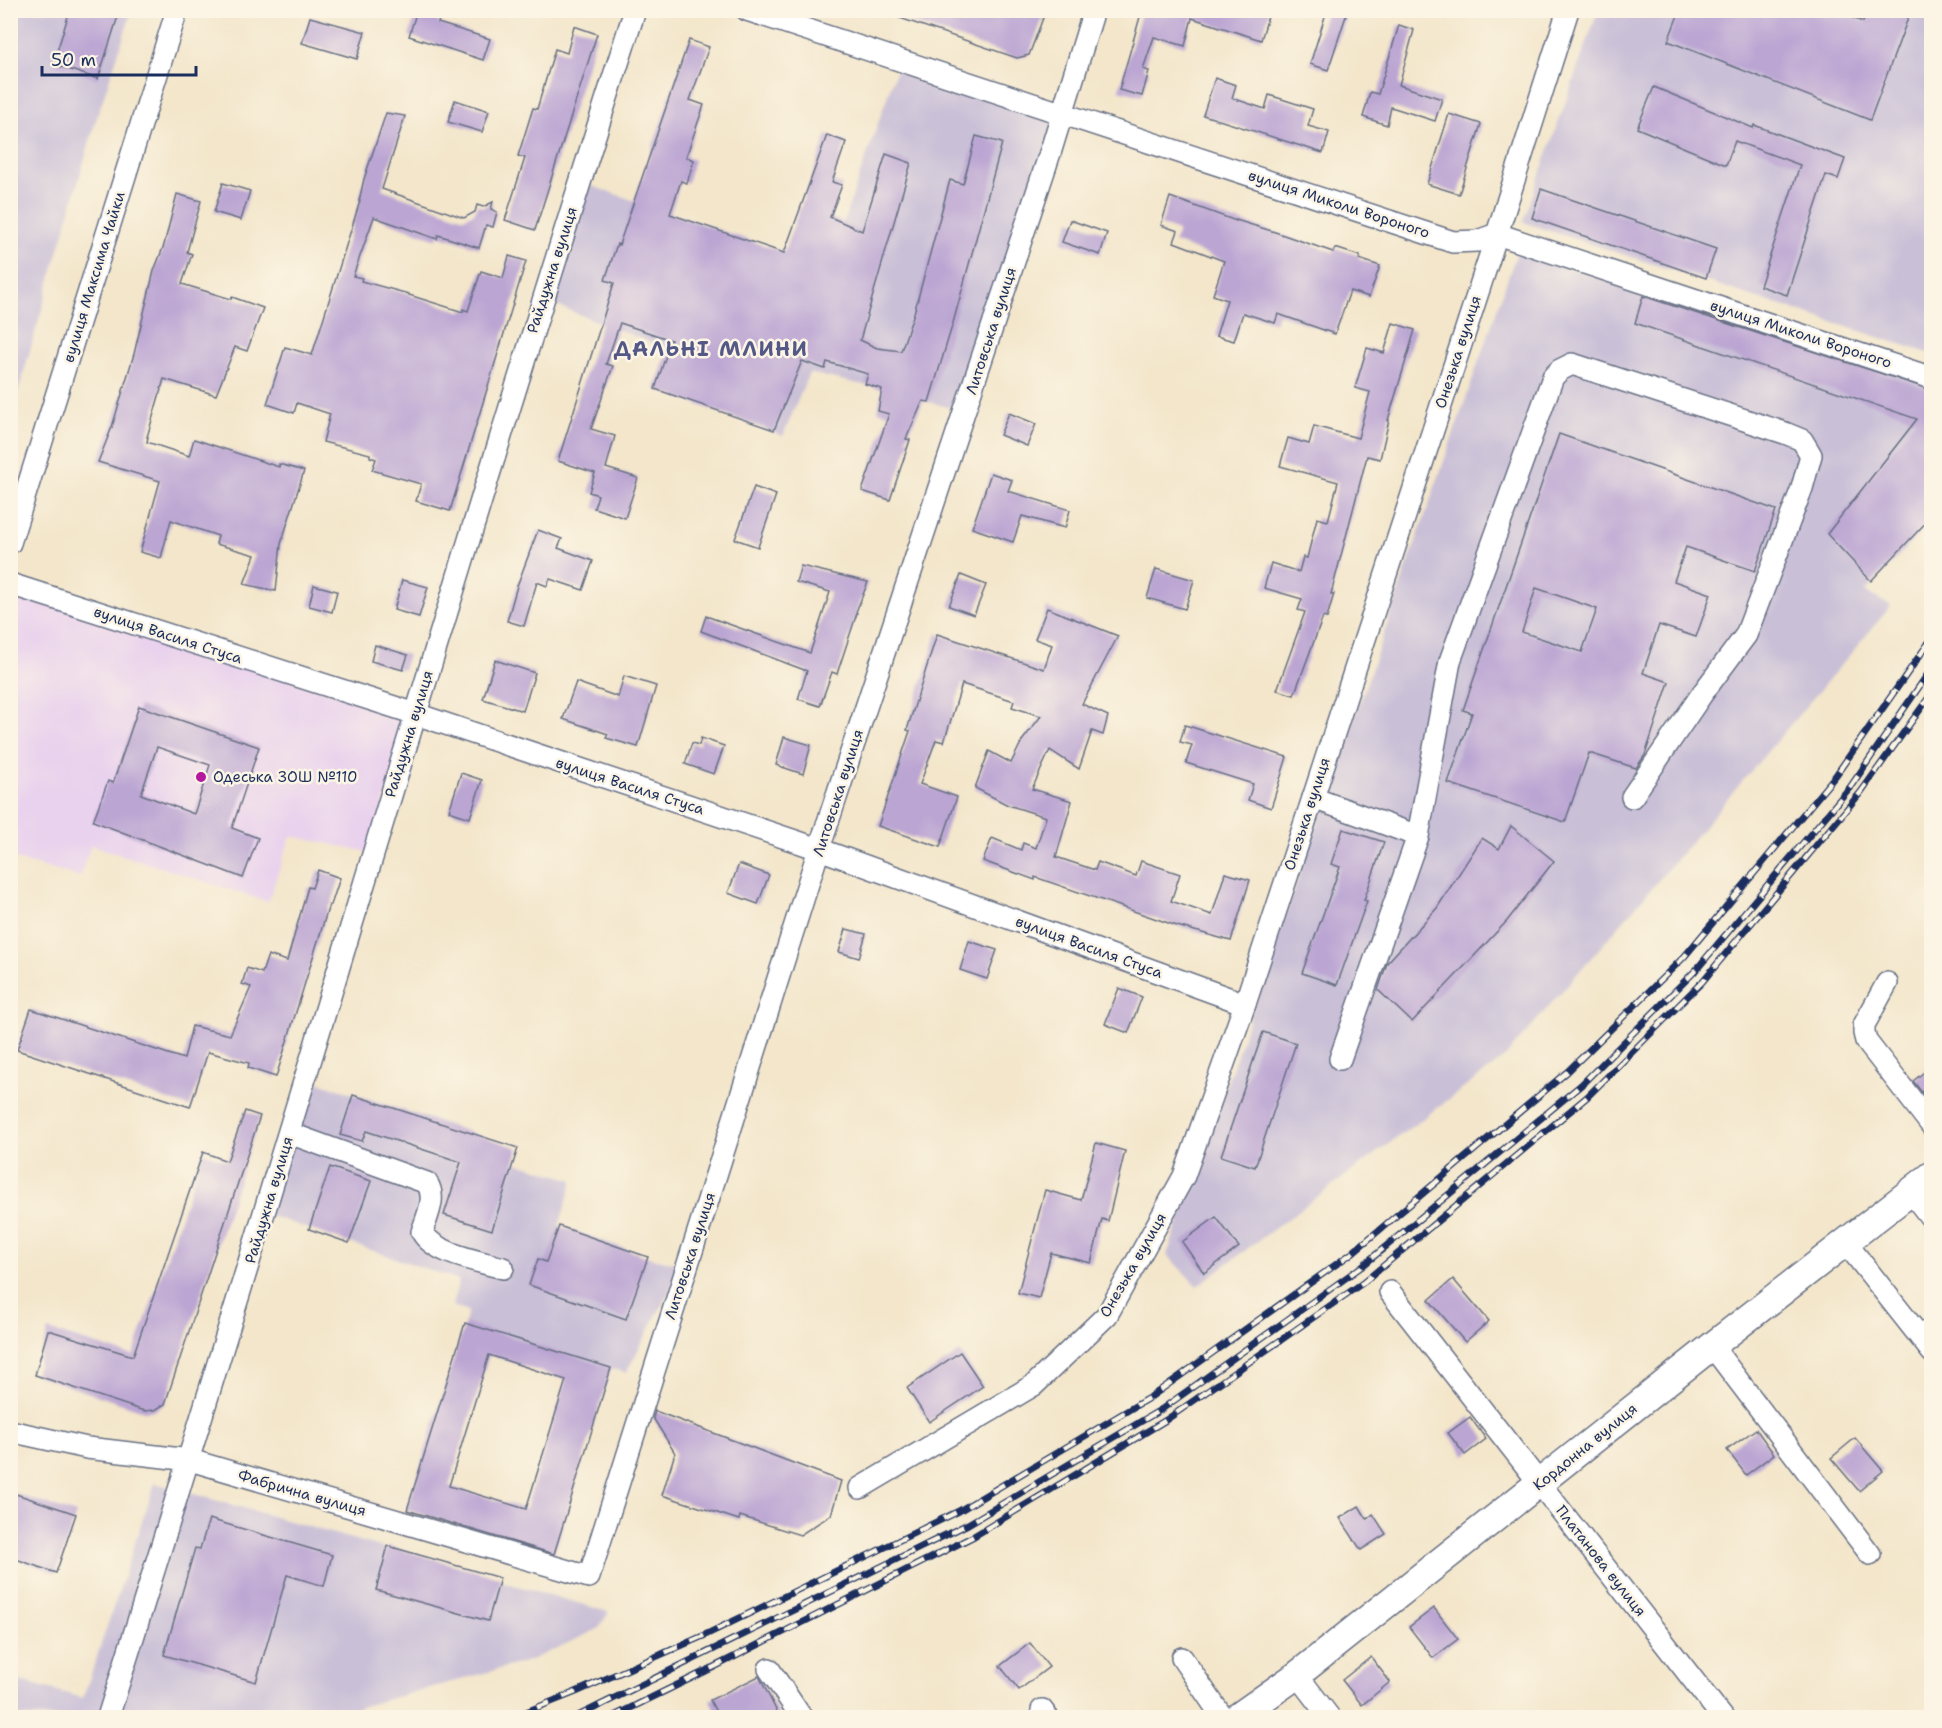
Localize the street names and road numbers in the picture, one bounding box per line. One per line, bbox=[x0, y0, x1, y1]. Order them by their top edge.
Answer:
street label: вулиця Миколи Вороного bbox=[1246, 165, 1432, 243]
street label: вулиця Максима Чайки bbox=[58, 189, 130, 365]
street label: Райдужна вулиця bbox=[522, 204, 582, 336]
street label: Литовська вулиця bbox=[961, 265, 1021, 397]
street label: Онезька вулиця bbox=[1430, 293, 1486, 411]
street label: вулиця Миколи Вороного bbox=[1708, 295, 1894, 373]
street label: вулиця Василя Стуса bbox=[91, 602, 246, 669]
street label: Райдужна вулиця bbox=[380, 668, 438, 800]
street label: Литовська вулиця bbox=[808, 727, 868, 859]
street label: вулиця Василя Стуса bbox=[553, 753, 708, 820]
street label: Онезька вулиця bbox=[1279, 755, 1335, 873]
street label: вулиця Василя Стуса bbox=[1013, 911, 1166, 983]
street label: Райдужна вулиця bbox=[240, 1134, 298, 1266]
street label: Литовська вулиця bbox=[660, 1190, 720, 1322]
street label: Онезька вулиця bbox=[1095, 1209, 1171, 1321]
street label: Кордонна вулиця bbox=[1529, 1399, 1641, 1495]
street label: Фабрична вулиця bbox=[236, 1465, 368, 1521]
street label: Платанова вулиця bbox=[1551, 1501, 1651, 1621]

